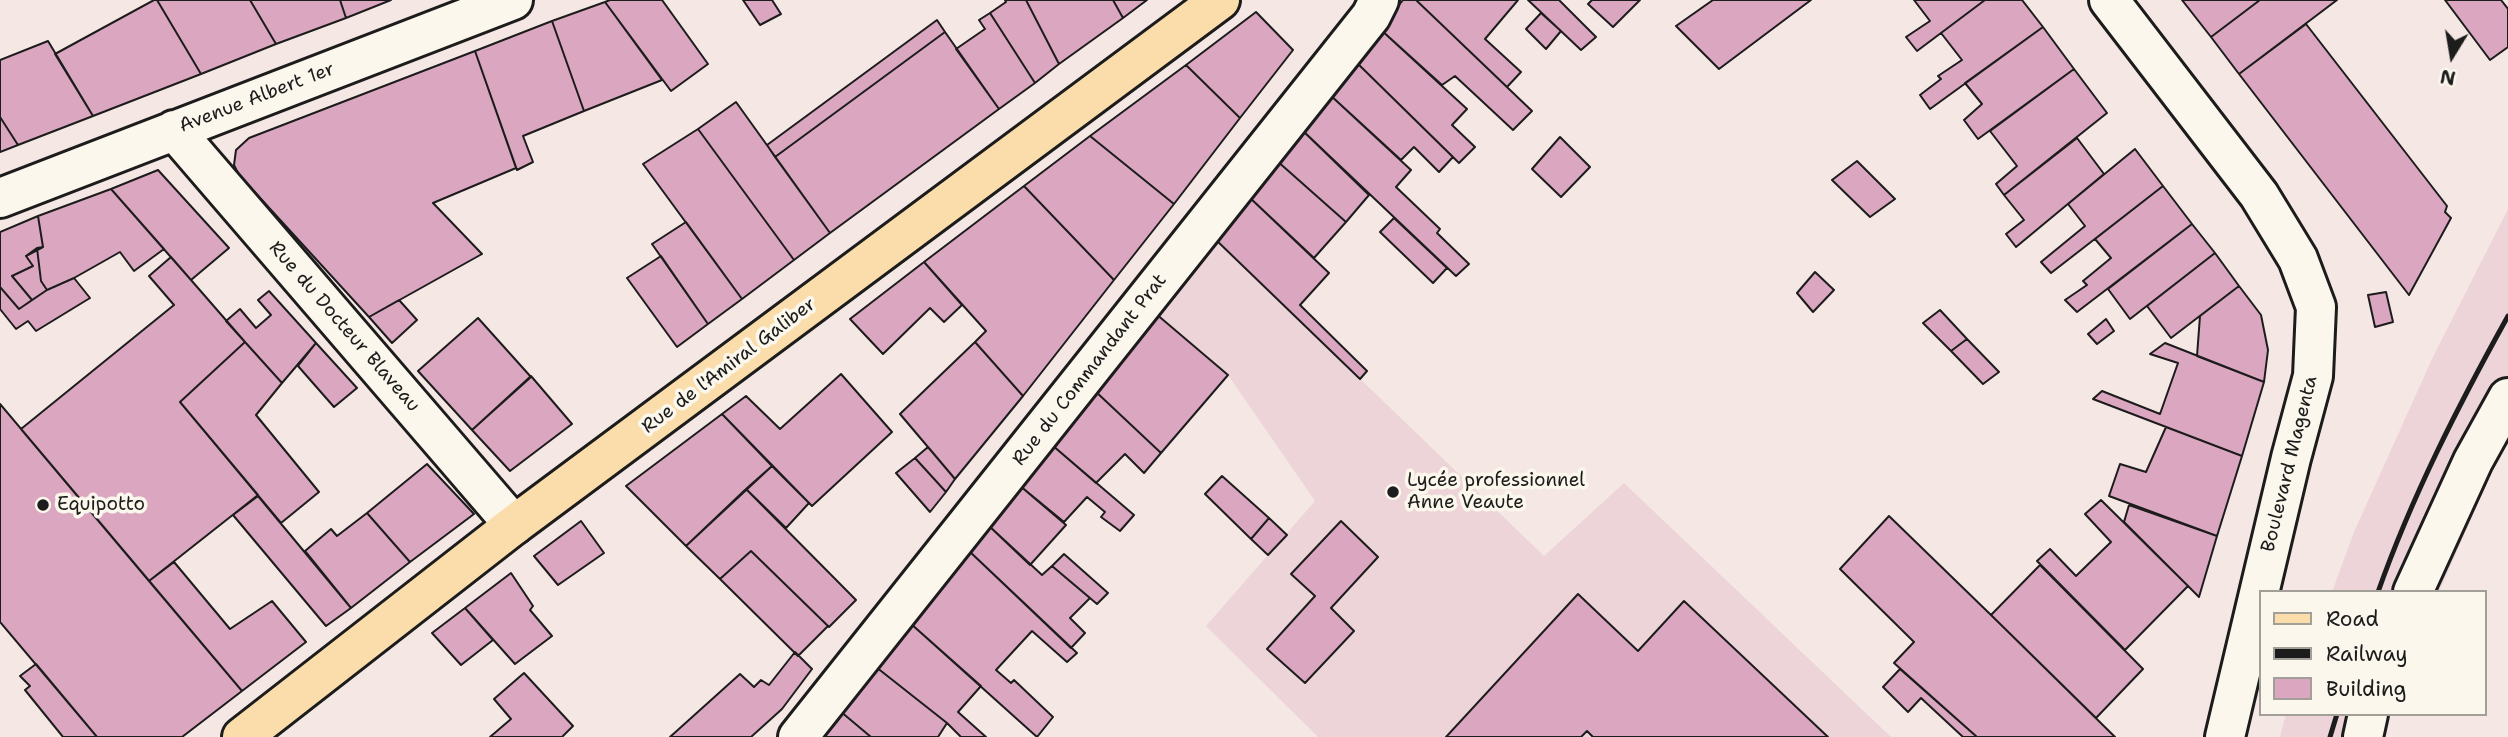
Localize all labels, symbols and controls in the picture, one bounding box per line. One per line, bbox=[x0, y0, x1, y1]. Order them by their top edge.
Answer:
north arrow bbox=[2417, 21, 2487, 91]
street label: Avenue Albert 1er bbox=[176, 58, 338, 138]
text: N bbox=[2438, 63, 2458, 91]
street label: Rue du Docteur Blaveau bbox=[264, 237, 424, 417]
street label: Rue du Commandant Prat bbox=[1008, 270, 1172, 470]
street label: Rue de l'Amiral Galiber bbox=[638, 293, 820, 439]
street label: Boulevard Magenta bbox=[2257, 374, 2323, 554]
place label: Lycée professionnel Anne Veaute bbox=[1407, 470, 1585, 514]
marker: Lycée professionnel Anne Veaute bbox=[1385, 484, 1401, 500]
place label: Equipotto bbox=[57, 494, 145, 516]
marker: Equipotto bbox=[35, 497, 51, 513]
legend bbox=[2260, 590, 2487, 716]
text: Road bbox=[2326, 605, 2379, 633]
text: Railway bbox=[2326, 640, 2408, 668]
text: Building bbox=[2326, 675, 2406, 703]

